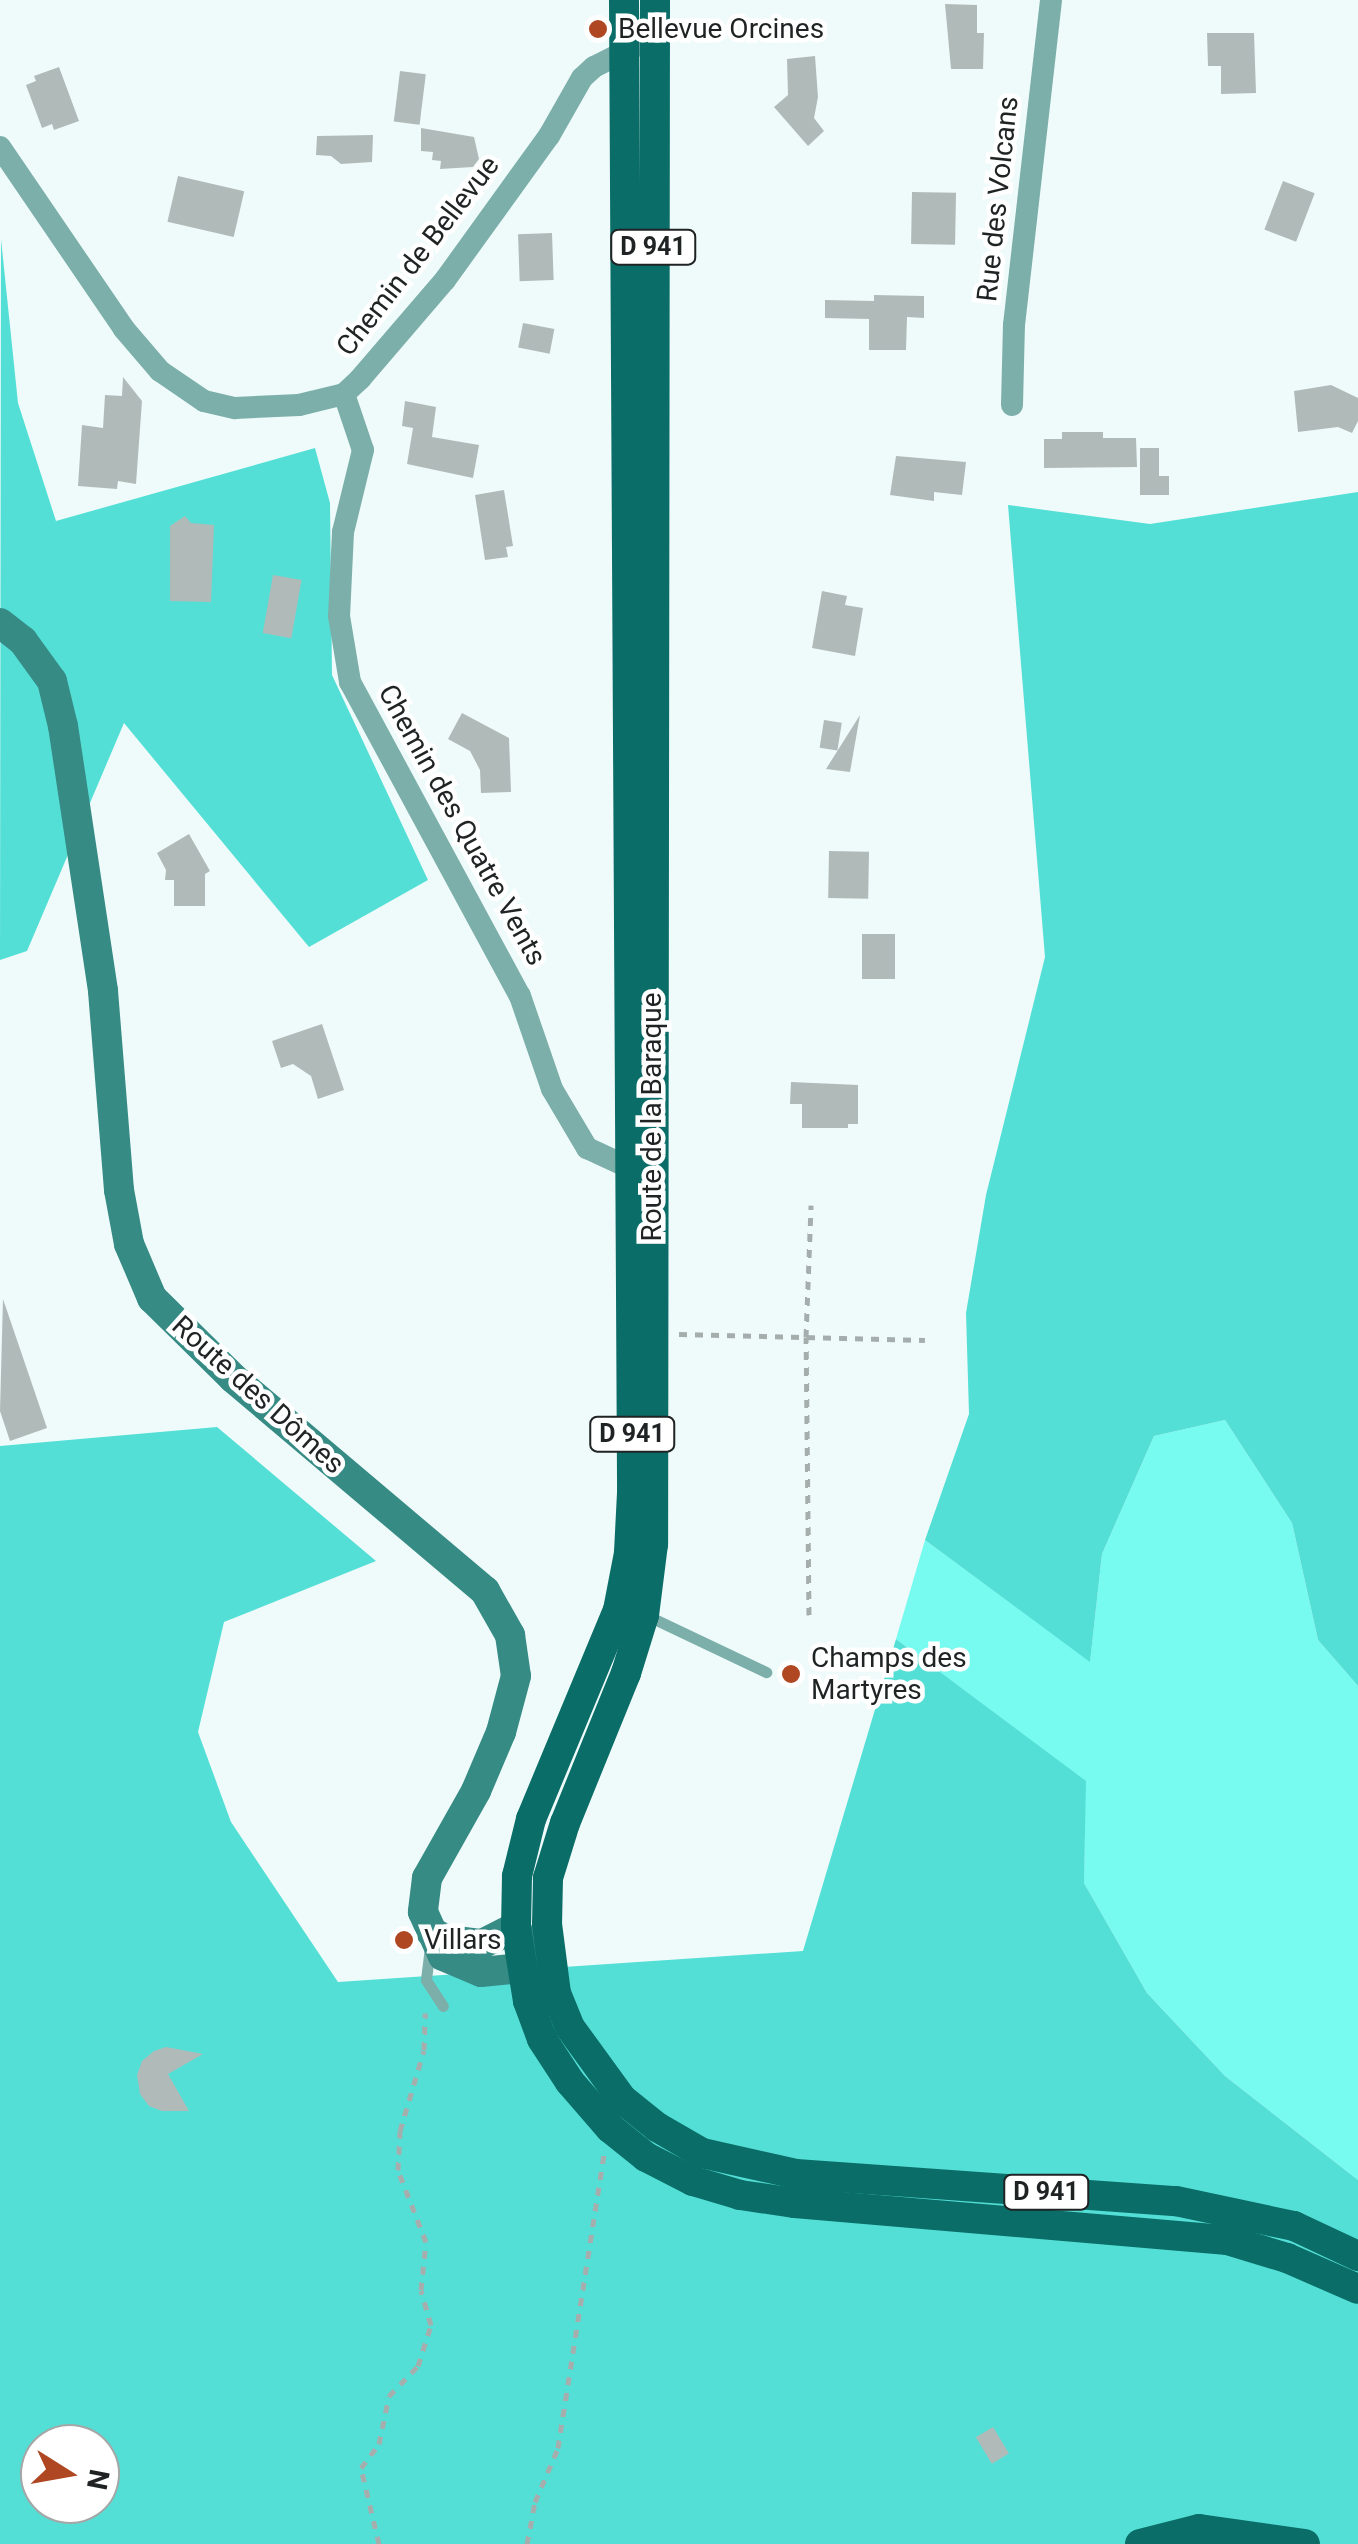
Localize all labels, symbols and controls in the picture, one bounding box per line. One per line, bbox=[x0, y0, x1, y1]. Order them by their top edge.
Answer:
place label: Bellevue Orcines bbox=[618, 12, 824, 46]
marker: Bellevue Orcines bbox=[587, 18, 609, 40]
street label: Rue des Volcans bbox=[971, 95, 1025, 303]
street label: Chemin de Bellevue bbox=[330, 149, 506, 363]
road number: D 941 bbox=[608, 227, 698, 267]
street label: Chemin des Quatre Vents bbox=[371, 679, 553, 971]
street label: Route de la Baraque bbox=[635, 992, 669, 1242]
street label: Route des Dômes bbox=[165, 1309, 351, 1481]
road number: D 941 bbox=[587, 1414, 677, 1454]
place label: Champs des Martyres bbox=[811, 1641, 967, 1707]
marker: Champs des Martyres bbox=[780, 1663, 802, 1685]
place label: Villars bbox=[424, 1923, 501, 1957]
marker: Villars bbox=[393, 1929, 415, 1951]
road number: D 941 bbox=[1001, 2172, 1091, 2212]
north arrow bbox=[20, 2424, 120, 2524]
text: N bbox=[80, 2467, 116, 2492]

